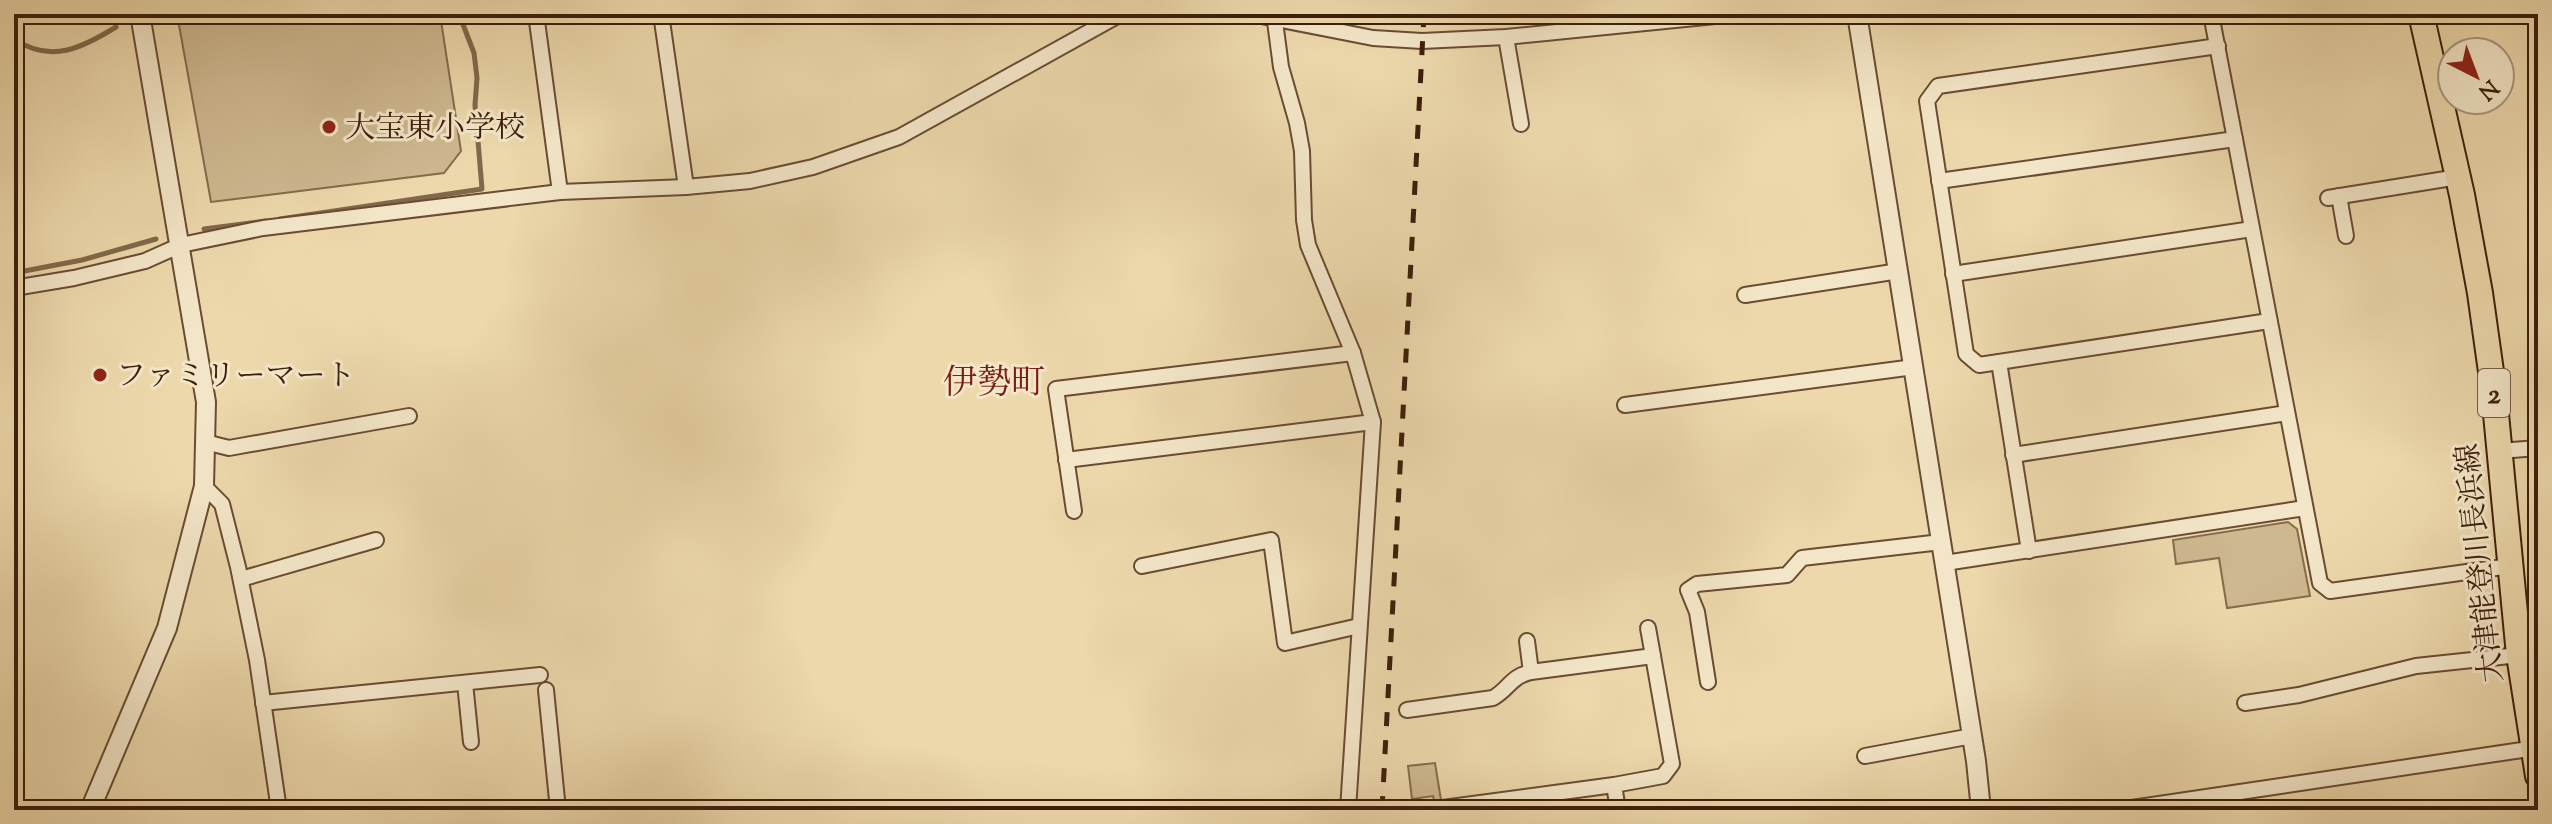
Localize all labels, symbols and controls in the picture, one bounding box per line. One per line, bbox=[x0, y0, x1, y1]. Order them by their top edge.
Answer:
north arrow bbox=[2436, 36, 2516, 116]
text: N bbox=[2470, 71, 2505, 107]
place label: 大宝東小学校 bbox=[345, 108, 525, 151]
marker: 大宝東小学校 bbox=[320, 118, 338, 136]
place label: ファミリーマート bbox=[116, 356, 355, 399]
district label: 伊勢町 bbox=[943, 360, 1045, 409]
marker: ファミリーマート bbox=[91, 366, 109, 384]
road number: 2 bbox=[2478, 369, 2510, 417]
street label: 大津能登川長浜線 bbox=[2448, 441, 2515, 684]

